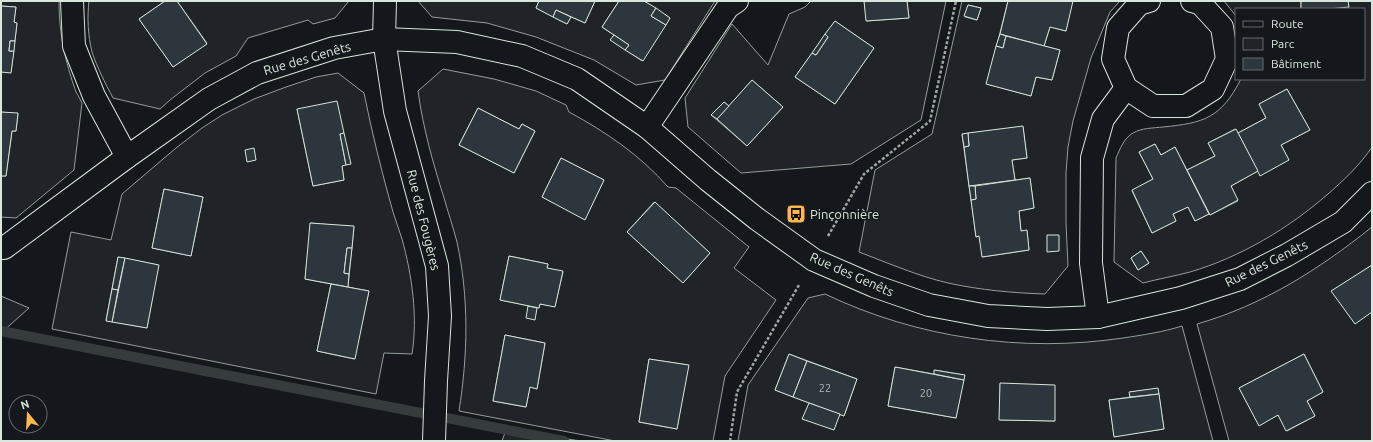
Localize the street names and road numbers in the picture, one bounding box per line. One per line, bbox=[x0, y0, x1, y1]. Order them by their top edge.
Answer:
street label: Rue des Genêts bbox=[262, 39, 353, 77]
street label: Rue des Fougères bbox=[405, 168, 443, 272]
street label: Rue des Genêts bbox=[1222, 237, 1310, 289]
street label: Rue des Genêts bbox=[808, 249, 896, 299]

